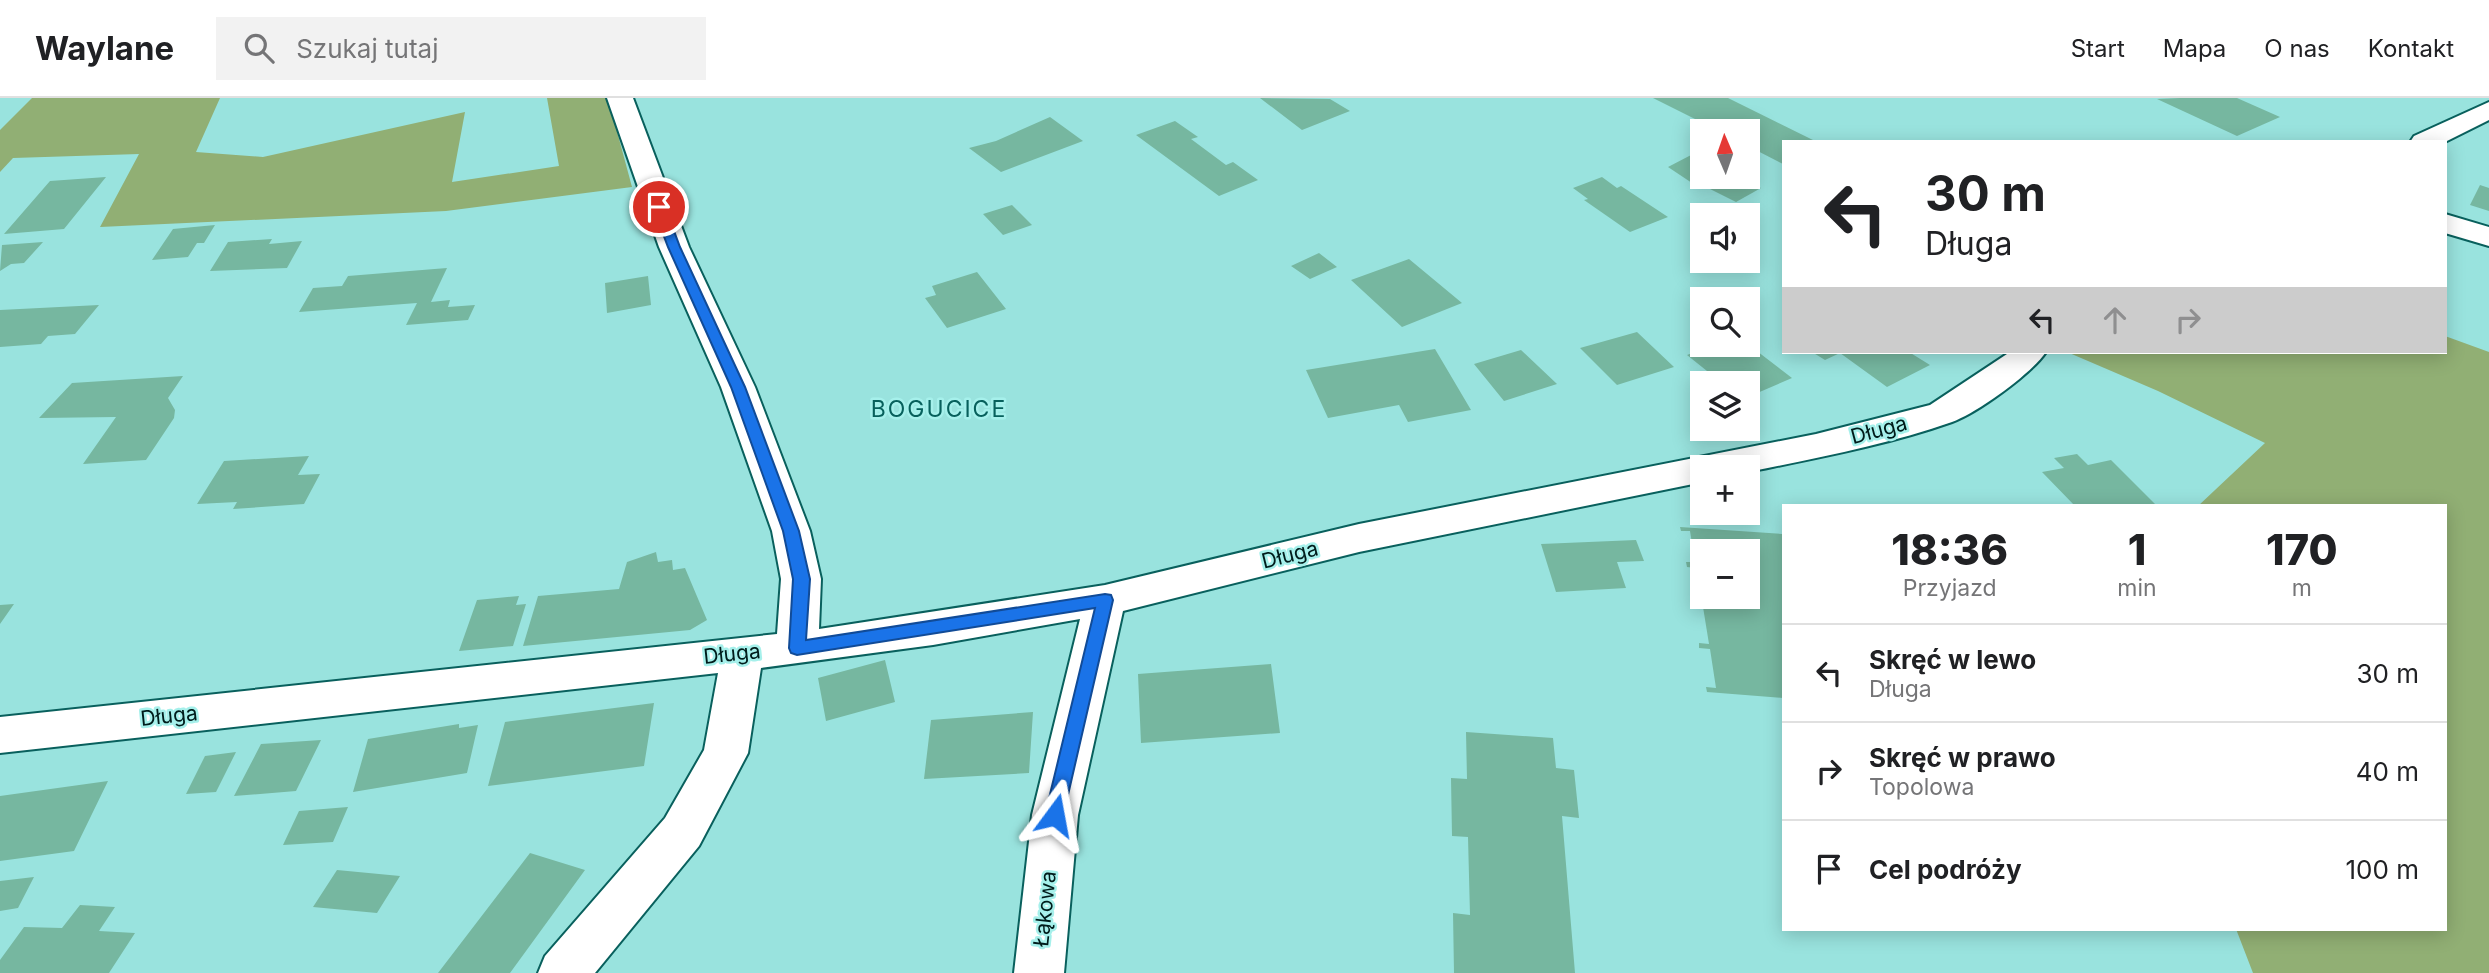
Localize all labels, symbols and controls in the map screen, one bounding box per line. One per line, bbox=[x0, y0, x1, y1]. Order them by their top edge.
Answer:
search box bbox=[216, 17, 706, 80]
text: Waylane bbox=[35, 28, 174, 68]
icon: search bbox=[240, 29, 278, 67]
text: Szukaj tutaj bbox=[296, 33, 439, 64]
text: Start bbox=[2071, 34, 2125, 63]
text: Mapa bbox=[2163, 34, 2226, 63]
text: O nas bbox=[2264, 34, 2330, 63]
text: Kontakt bbox=[2368, 34, 2454, 63]
north arrow bbox=[1690, 119, 1760, 189]
map controls bbox=[1690, 119, 1760, 609]
text: 30 m bbox=[1925, 164, 2046, 223]
icon: left bbox=[1810, 168, 1901, 259]
pin bbox=[629, 177, 689, 237]
icon: arrive bbox=[640, 188, 678, 226]
button: sound bbox=[1690, 203, 1760, 273]
text: Długa bbox=[1925, 224, 2012, 263]
button: search bbox=[1690, 287, 1760, 357]
icon: left bbox=[2023, 301, 2061, 339]
icon: ahead bbox=[2096, 301, 2134, 339]
icon: right bbox=[2169, 301, 2207, 339]
button: layers bbox=[1690, 371, 1760, 441]
district label: BOGUCICE bbox=[871, 395, 1007, 423]
street label: Długa bbox=[1848, 410, 1910, 449]
button: + bbox=[1690, 455, 1760, 525]
text: 18:36 bbox=[1891, 524, 2008, 575]
text: 1 bbox=[2128, 524, 2146, 575]
text: 170 bbox=[2266, 524, 2338, 575]
street label: Długa bbox=[1259, 535, 1321, 574]
button: − bbox=[1690, 539, 1760, 609]
text: Przyjazd bbox=[1903, 574, 1997, 602]
text: min bbox=[2117, 574, 2157, 602]
text: m bbox=[2292, 574, 2312, 602]
street label: Długa bbox=[702, 638, 762, 669]
text: Skręć w lewo bbox=[1869, 644, 2036, 675]
icon: left bbox=[1810, 654, 1848, 692]
text: 30 m bbox=[2356, 658, 2419, 689]
text: Długa bbox=[1869, 675, 1932, 703]
street label: Długa bbox=[139, 700, 199, 731]
text: Skręć w prawo bbox=[1869, 742, 2056, 773]
icon: right bbox=[1810, 752, 1848, 790]
text: 40 m bbox=[2356, 756, 2419, 787]
text: Topolowa bbox=[1869, 773, 1974, 801]
position arrow bbox=[1018, 778, 1092, 852]
icon: arrive bbox=[1810, 850, 1848, 888]
text: Cel podróży bbox=[1869, 854, 2022, 885]
text: 100 m bbox=[2346, 854, 2419, 885]
street label: Łąkowa bbox=[1028, 870, 1061, 948]

